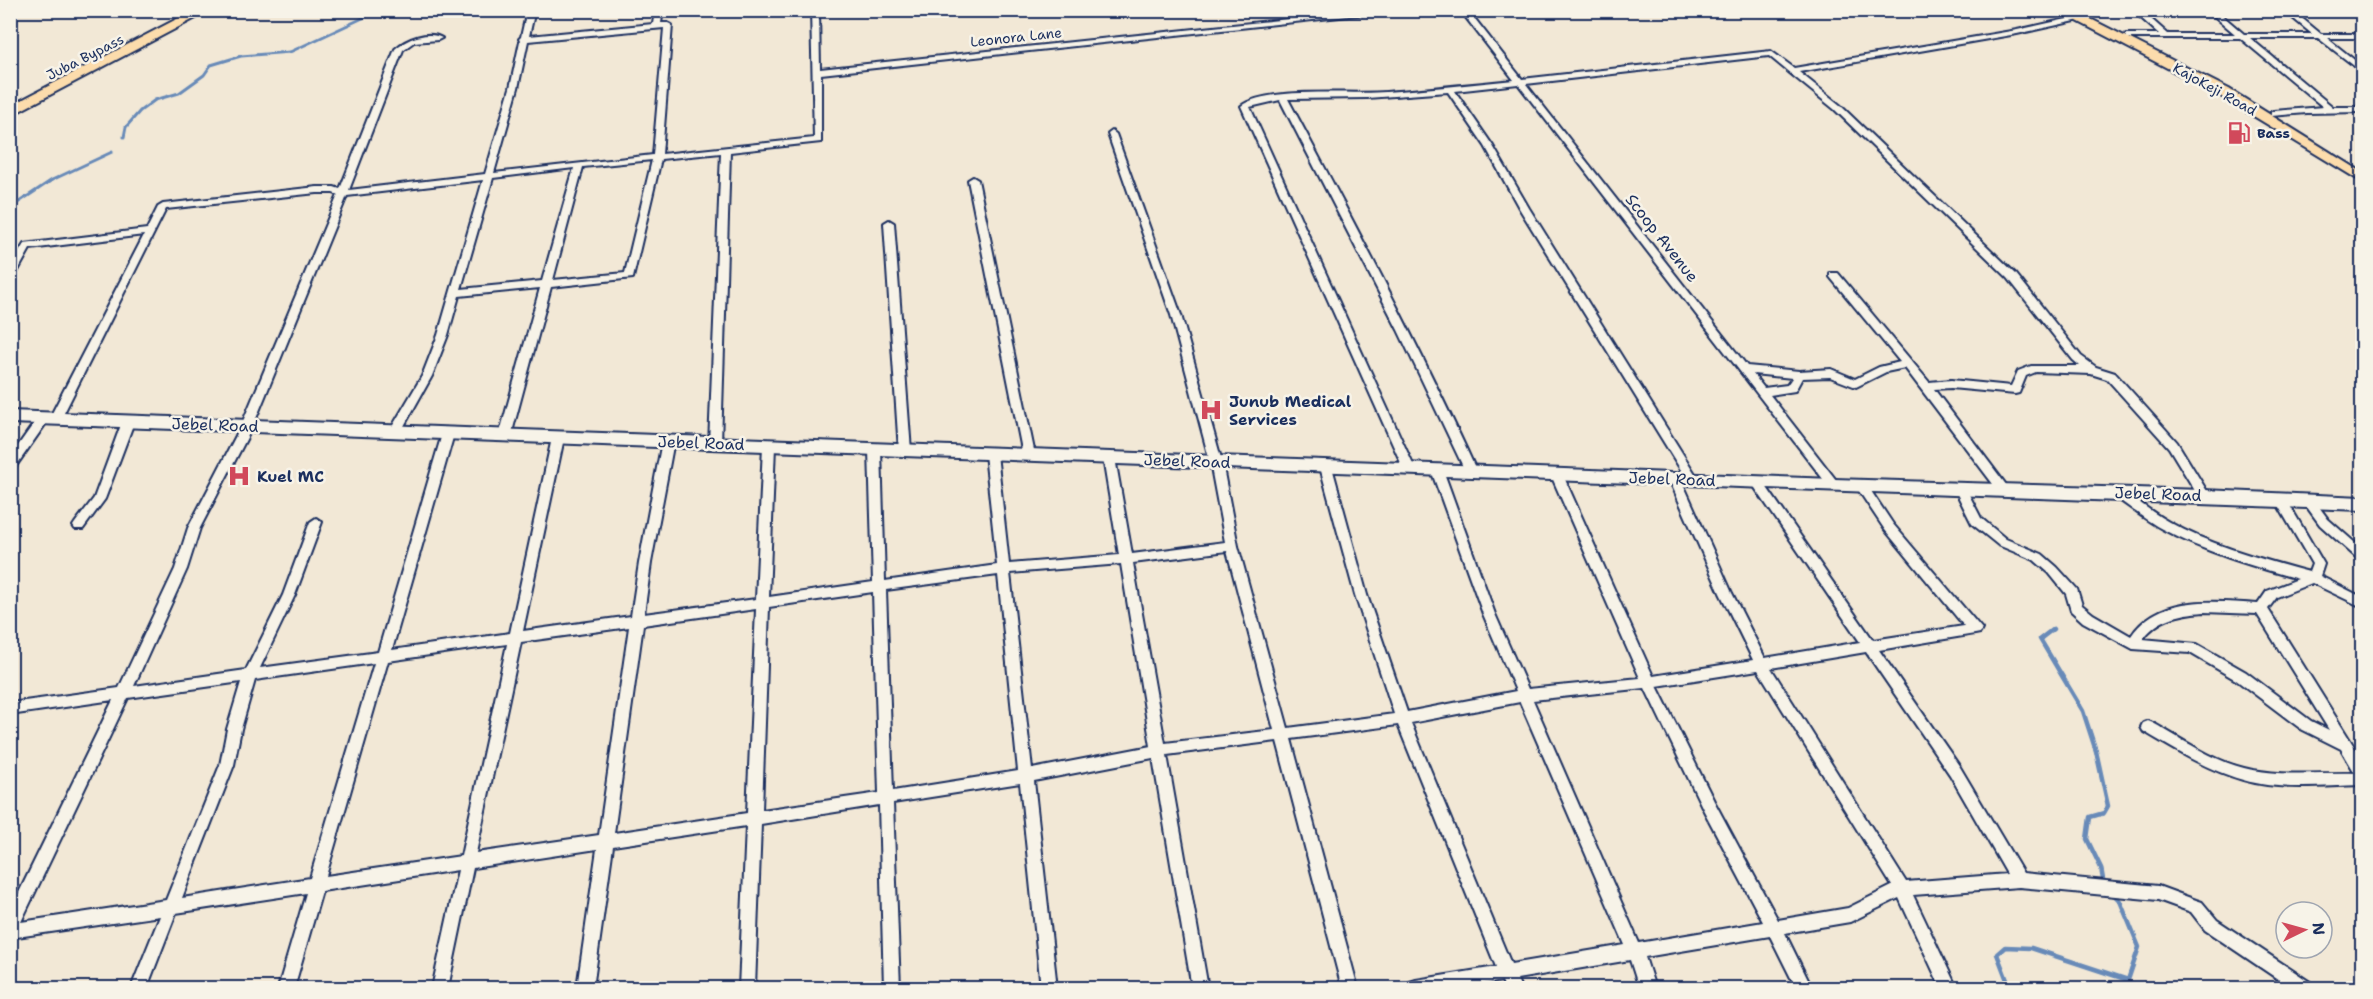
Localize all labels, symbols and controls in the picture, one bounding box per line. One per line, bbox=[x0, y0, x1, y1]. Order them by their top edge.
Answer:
street label: Leonora Lane bbox=[969, 23, 1063, 51]
street label: Juba Bypass bbox=[43, 30, 127, 84]
street label: KajoKeji Road bbox=[2170, 59, 2260, 120]
fuel station icon: Bass bbox=[2226, 120, 2252, 146]
place label: Bass bbox=[2257, 124, 2290, 142]
street label: Scoop Avenue bbox=[1621, 190, 1703, 286]
place label: Junub Medical Services bbox=[1229, 391, 1352, 430]
hospital icon: Junub Medical Services bbox=[1198, 397, 1224, 423]
street label: Jebel Road bbox=[171, 413, 259, 437]
street label: Jebel Road bbox=[657, 431, 745, 455]
street label: Jebel Road bbox=[1143, 449, 1231, 473]
hospital icon: Kuel MC bbox=[226, 463, 252, 489]
place label: Kuel MC bbox=[257, 466, 324, 487]
street label: Jebel Road bbox=[1628, 467, 1716, 491]
street label: Jebel Road bbox=[2114, 482, 2202, 506]
north arrow bbox=[2274, 900, 2334, 960]
text: N bbox=[2307, 922, 2329, 936]

